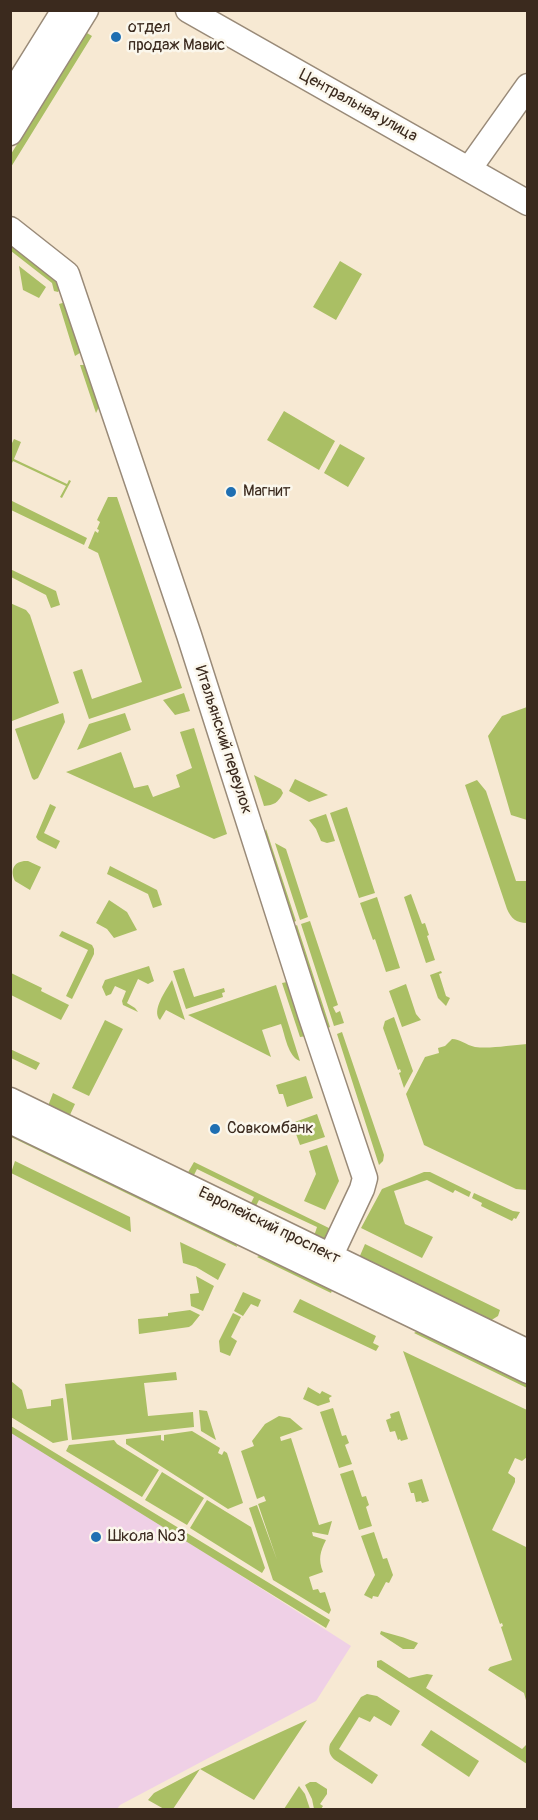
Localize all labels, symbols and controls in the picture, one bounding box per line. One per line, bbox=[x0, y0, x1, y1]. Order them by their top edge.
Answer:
place label: отдел продаж Мавис bbox=[128, 18, 225, 56]
marker: отдел продаж Мавис bbox=[109, 30, 123, 44]
street label: Центральная улица bbox=[296, 66, 420, 146]
place label: Магнит bbox=[243, 482, 291, 502]
marker: Магнит bbox=[224, 485, 238, 499]
street label: Итальянский переулок bbox=[190, 664, 256, 816]
place label: Совкомбанк bbox=[227, 1119, 314, 1139]
marker: Совкомбанк bbox=[208, 1122, 222, 1136]
street label: Европейский проспект bbox=[195, 1183, 343, 1269]
place label: Школа №3 bbox=[108, 1527, 186, 1547]
marker: Школа №3 bbox=[89, 1530, 103, 1544]

